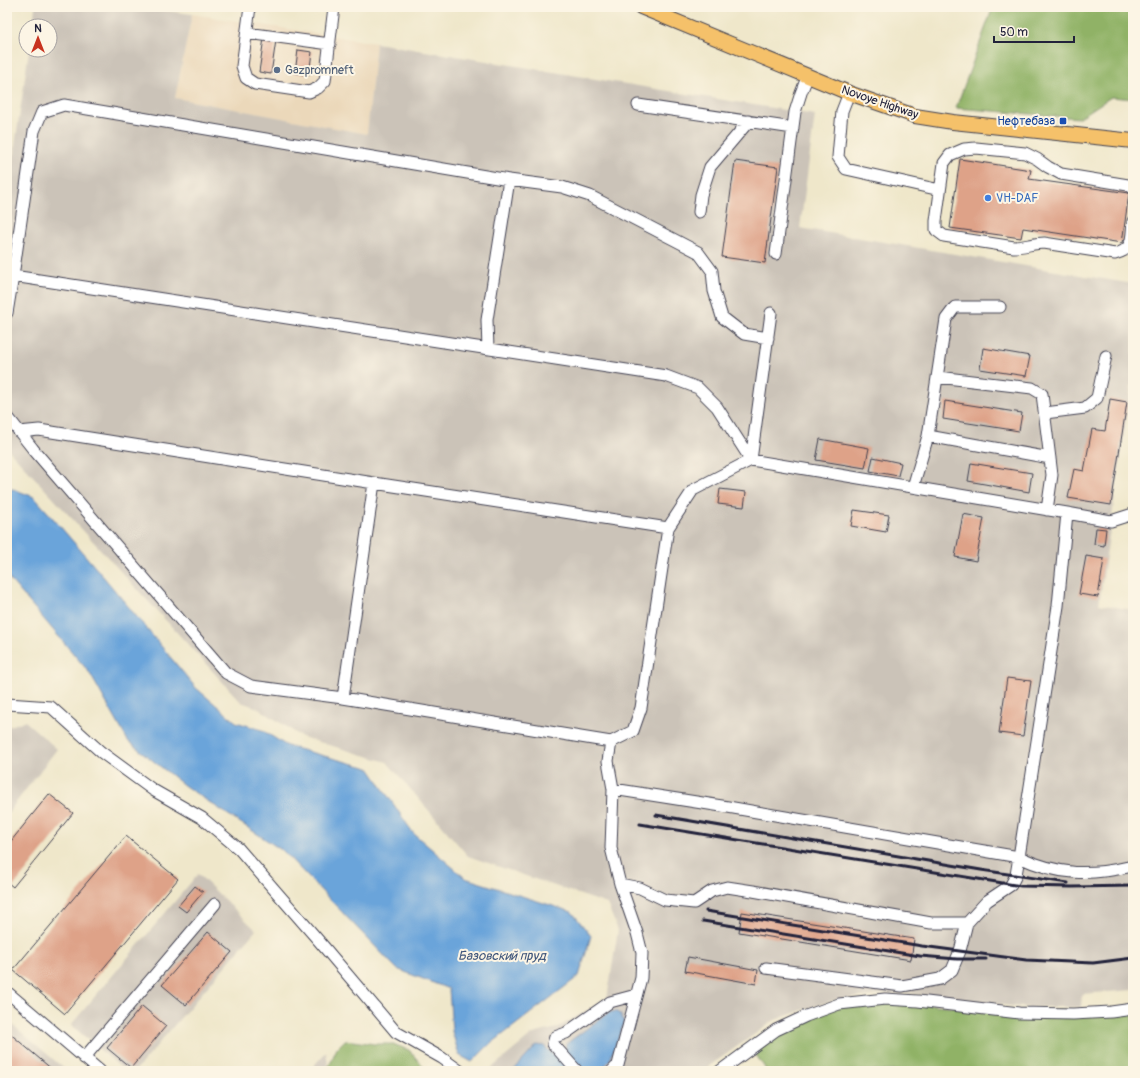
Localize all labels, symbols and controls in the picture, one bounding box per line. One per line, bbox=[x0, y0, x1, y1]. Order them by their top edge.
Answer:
north arrow bbox=[18, 18, 58, 58]
scale bar bbox=[994, 18, 1074, 44]
text: N bbox=[34, 22, 42, 35]
text: 50 m bbox=[1000, 25, 1028, 40]
place label: Gazpromneft bbox=[285, 63, 354, 78]
marker: Gazpromneft bbox=[272, 65, 282, 75]
street label: Novoye Highway bbox=[839, 82, 920, 123]
place label: Нефтебаза bbox=[997, 114, 1055, 129]
marker: Нефтебаза bbox=[1058, 116, 1068, 126]
place label: VH-DAF bbox=[996, 191, 1038, 206]
marker: VH-DAF bbox=[983, 193, 993, 203]
water label: Базовский пруд bbox=[458, 948, 547, 964]

